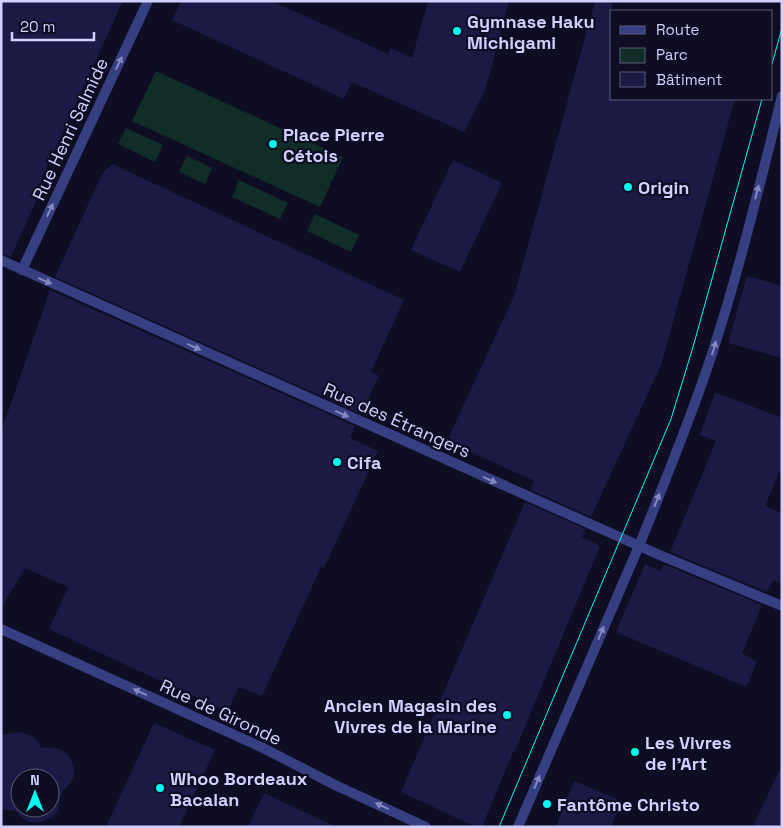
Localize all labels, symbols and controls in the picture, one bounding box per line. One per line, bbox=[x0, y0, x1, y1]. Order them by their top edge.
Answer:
scale bar bbox=[12, 10, 95, 42]
place label: Gymnase Haku Michigami bbox=[467, 10, 595, 54]
legend bbox=[610, 10, 773, 100]
text: 20 m bbox=[20, 17, 55, 36]
text: Route bbox=[656, 20, 700, 39]
marker: Gymnase Haku Michigami bbox=[451, 25, 463, 37]
text: Parc bbox=[656, 45, 688, 64]
street label: Rue Henri Salmide bbox=[27, 54, 113, 204]
one-way arrow bbox=[115, 56, 123, 70]
text: Bâtiment bbox=[656, 70, 722, 89]
place label: Place Pierre Cétois bbox=[283, 123, 385, 167]
marker: Place Pierre Cétois bbox=[267, 138, 279, 150]
place label: Origin bbox=[638, 176, 689, 199]
marker: Origin bbox=[622, 181, 634, 193]
one-way arrow bbox=[753, 184, 761, 199]
one-way arrow bbox=[46, 203, 54, 217]
one-way arrow bbox=[38, 277, 52, 285]
one-way arrow bbox=[710, 340, 718, 355]
one-way arrow bbox=[187, 344, 201, 352]
street label: Rue des Étrangers bbox=[320, 377, 474, 463]
one-way arrow bbox=[335, 410, 349, 418]
place label: Cifa bbox=[347, 451, 382, 474]
marker: Cifa bbox=[331, 456, 343, 468]
one-way arrow bbox=[483, 476, 497, 484]
one-way arrow bbox=[653, 492, 661, 507]
one-way arrow bbox=[598, 626, 606, 640]
street label: Rue de Gironde bbox=[156, 674, 286, 750]
one-way arrow bbox=[133, 688, 147, 696]
place label: Ancien Magasin des Vivres de la Marine bbox=[324, 694, 497, 738]
marker: Ancien Magasin des Vivres de la Marine bbox=[501, 709, 513, 721]
place label: Les Vivres de l'Art bbox=[645, 731, 731, 775]
marker: Les Vivres de l'Art bbox=[629, 746, 641, 758]
place label: Whoo Bordeaux Bacalan bbox=[170, 767, 308, 811]
north arrow bbox=[10, 768, 60, 818]
text: N bbox=[30, 771, 40, 789]
one-way arrow bbox=[534, 775, 542, 789]
marker: Whoo Bordeaux Bacalan bbox=[154, 782, 166, 794]
place label: Fantôme Christo bbox=[557, 793, 700, 816]
marker: Fantôme Christo bbox=[541, 798, 553, 810]
one-way arrow bbox=[375, 802, 389, 810]

